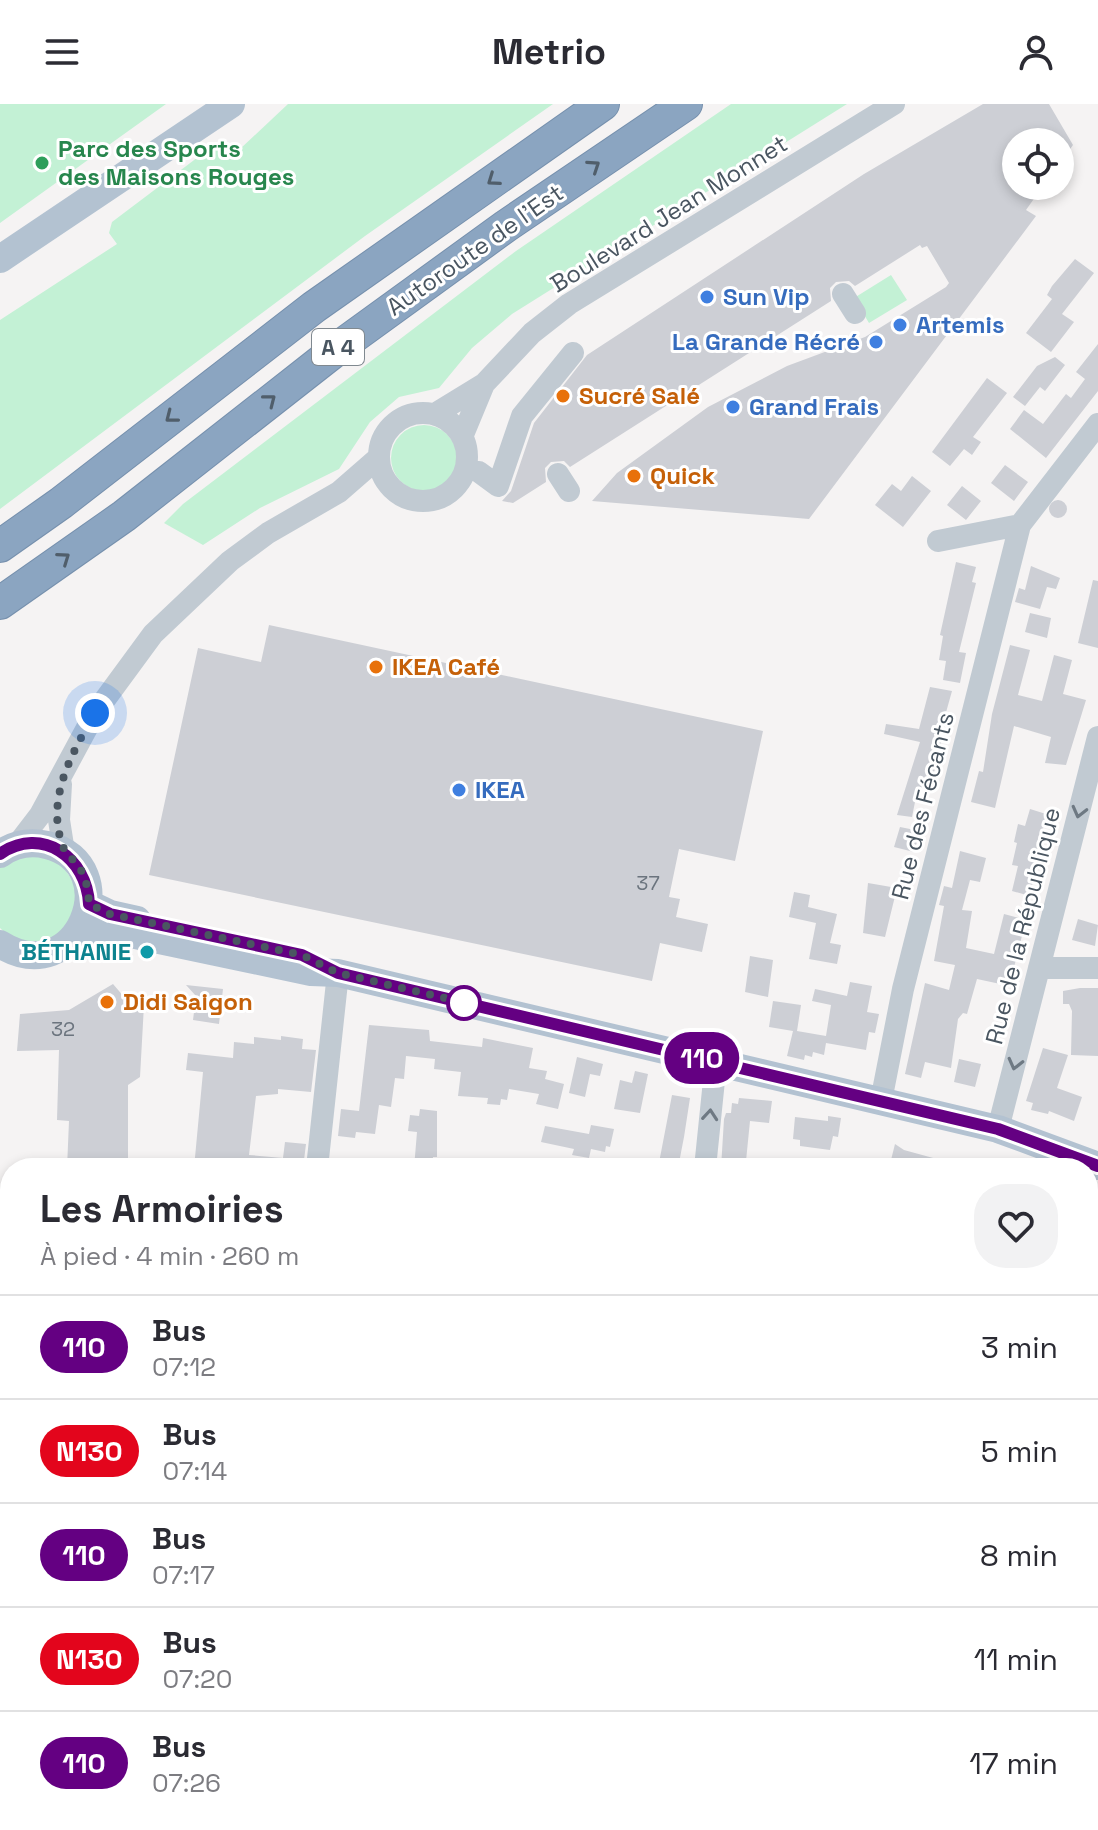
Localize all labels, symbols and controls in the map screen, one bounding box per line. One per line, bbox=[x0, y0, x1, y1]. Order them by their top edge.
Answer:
text: Metrio bbox=[492, 29, 606, 75]
icon: menu bbox=[40, 30, 84, 74]
icon: person bbox=[1014, 30, 1058, 74]
street label: Boulevard Jean Monnet bbox=[544, 128, 793, 299]
map controls bbox=[1002, 128, 1074, 200]
button: locate bbox=[1002, 128, 1074, 200]
place label: Parc des Sports des Maisons Rouges bbox=[58, 133, 294, 192]
marker: Parc des Sports des Maisons Rouges bbox=[33, 154, 51, 172]
one-way arrow bbox=[586, 161, 600, 176]
one-way arrow bbox=[487, 170, 502, 185]
street label: Autoroute de l’Est bbox=[380, 177, 569, 322]
place label: Sun Vip bbox=[723, 281, 809, 312]
marker: Sun Vip bbox=[698, 288, 716, 306]
place label: Artemis bbox=[916, 309, 1005, 340]
marker: Artemis bbox=[891, 316, 909, 334]
place label: La Grande Récré bbox=[672, 326, 860, 357]
road number: A 4 bbox=[312, 329, 364, 365]
marker: La Grande Récré bbox=[867, 333, 885, 351]
place label: Sucré Salé bbox=[579, 380, 700, 411]
marker: Sucré Salé bbox=[554, 387, 572, 405]
place label: Grand Frais bbox=[749, 391, 879, 422]
one-way arrow bbox=[261, 395, 276, 409]
marker: Grand Frais bbox=[724, 398, 742, 416]
one-way arrow bbox=[165, 407, 180, 421]
place label: Quick bbox=[650, 460, 715, 491]
marker: Quick bbox=[625, 467, 643, 485]
one-way arrow bbox=[56, 553, 70, 568]
place label: IKEA Café bbox=[392, 651, 500, 682]
marker: IKEA Café bbox=[367, 658, 385, 676]
your location bbox=[75, 693, 115, 733]
street label: Rue des Fécants bbox=[884, 709, 961, 903]
place label: IKEA bbox=[475, 774, 525, 805]
marker: IKEA bbox=[450, 781, 468, 799]
street label: Rue de la République bbox=[978, 804, 1067, 1047]
one-way arrow bbox=[1071, 805, 1088, 819]
house number: 37 bbox=[636, 870, 660, 896]
place label: BÉTHANIE bbox=[21, 936, 131, 967]
marker: BÉTHANIE bbox=[138, 943, 156, 961]
place label: Didi Saigon bbox=[123, 986, 253, 1017]
unlabelled marker bbox=[447, 986, 481, 1020]
marker: Didi Saigon bbox=[98, 993, 116, 1011]
house number: 32 bbox=[51, 1016, 75, 1042]
line badge: 110 bbox=[656, 1032, 748, 1084]
text: 110 bbox=[680, 1040, 724, 1076]
one-way arrow bbox=[1007, 1057, 1024, 1071]
one-way arrow bbox=[701, 1108, 718, 1121]
button: heart bbox=[974, 1184, 1058, 1268]
text: Les Armoiries bbox=[40, 1185, 284, 1233]
text: À pied · 4 min · 260 m bbox=[40, 1239, 299, 1273]
text: Bus bbox=[152, 1311, 206, 1350]
text: 3 min bbox=[981, 1328, 1058, 1367]
text: 110 bbox=[62, 1329, 106, 1365]
text: 07:12 bbox=[152, 1350, 216, 1384]
text: Bus bbox=[163, 1415, 217, 1454]
text: 5 min bbox=[981, 1432, 1058, 1471]
text: N130 bbox=[56, 1433, 123, 1469]
text: 07:14 bbox=[163, 1454, 227, 1488]
text: Bus bbox=[152, 1519, 206, 1558]
text: 8 min bbox=[980, 1536, 1058, 1575]
text: 110 bbox=[62, 1537, 106, 1573]
text: 07:17 bbox=[152, 1558, 215, 1592]
text: Bus bbox=[163, 1623, 217, 1662]
text: 11 min bbox=[974, 1640, 1058, 1679]
text: N130 bbox=[56, 1641, 123, 1677]
text: 07:20 bbox=[163, 1662, 232, 1696]
text: Bus bbox=[152, 1727, 206, 1766]
text: 17 min bbox=[969, 1744, 1058, 1783]
text: 110 bbox=[62, 1745, 106, 1781]
text: 07:26 bbox=[152, 1766, 221, 1800]

